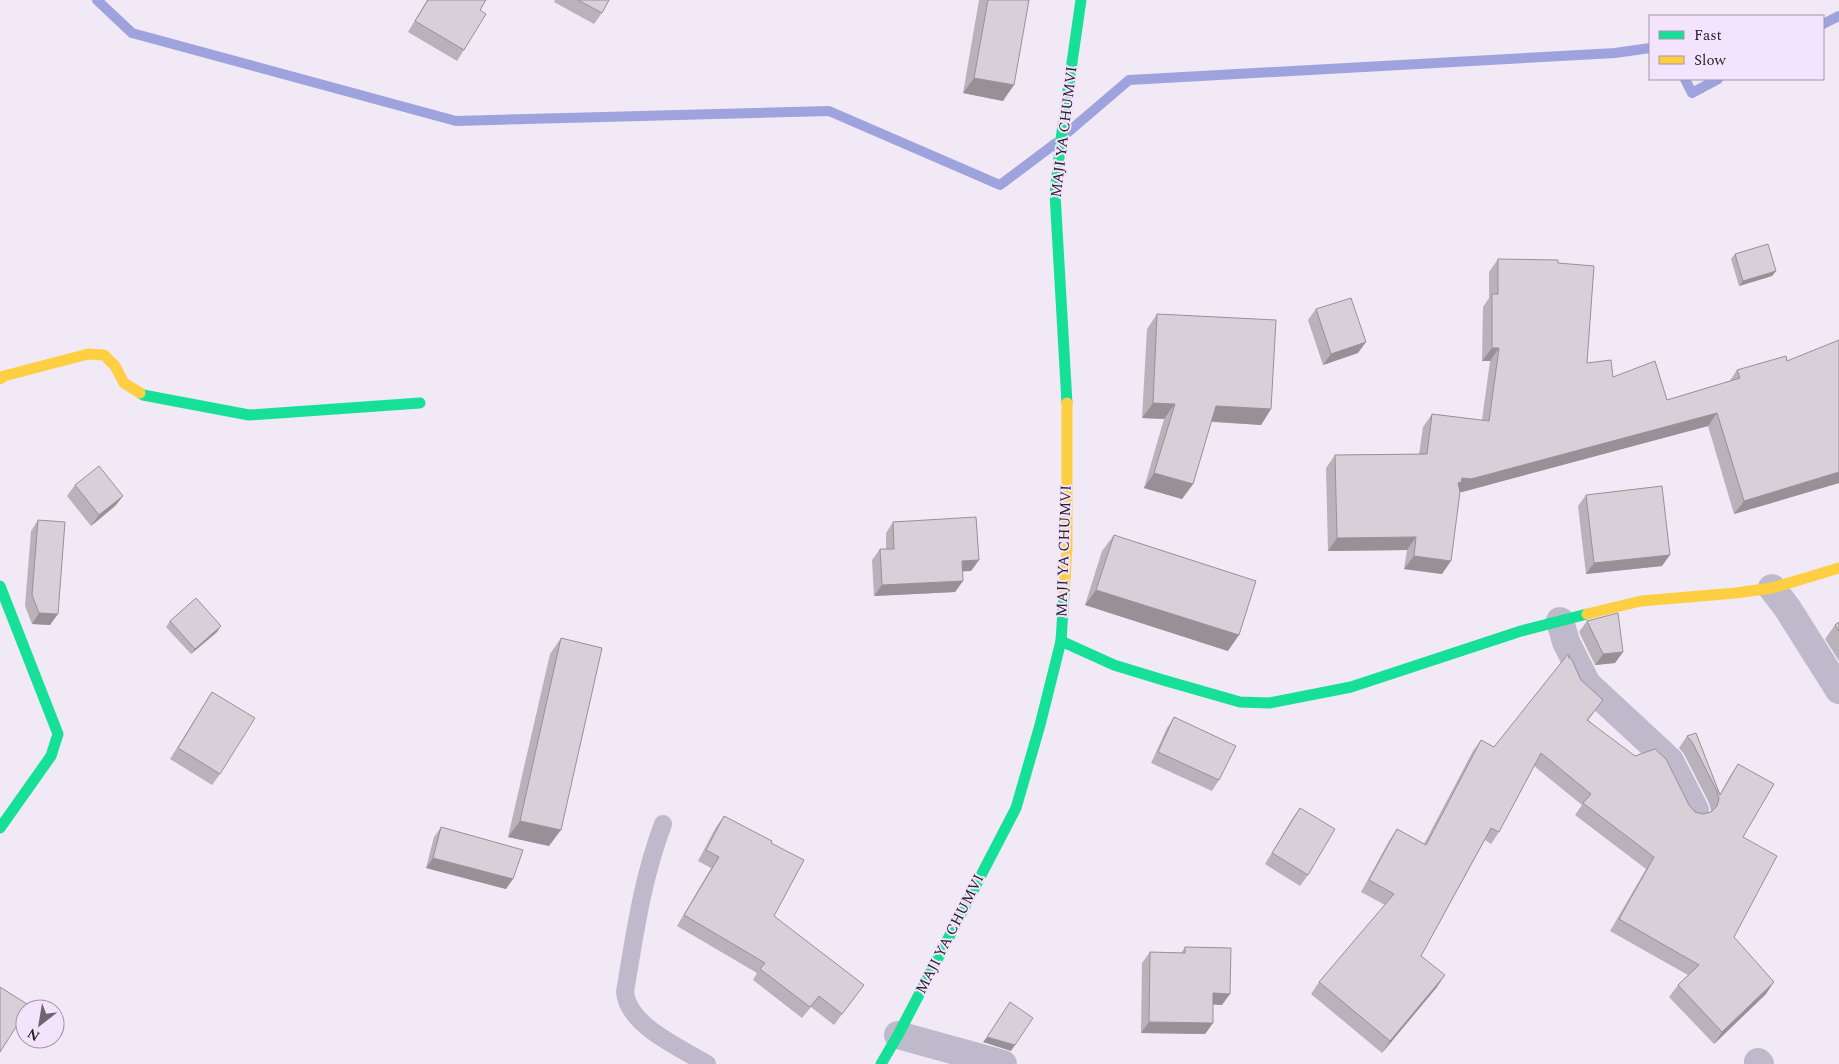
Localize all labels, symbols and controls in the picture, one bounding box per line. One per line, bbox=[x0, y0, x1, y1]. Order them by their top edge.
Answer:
legend bbox=[1649, 15, 1824, 80]
text: Fast bbox=[1694, 24, 1722, 47]
text: Slow bbox=[1694, 49, 1726, 72]
street label: MAJI YA CHUMVI bbox=[1045, 65, 1083, 199]
street label: MAJI YA CHUMVI bbox=[1050, 485, 1078, 617]
street label: MAJI YA CHUMVI bbox=[910, 870, 990, 998]
north arrow bbox=[15, 999, 65, 1049]
text: N bbox=[23, 1023, 44, 1047]

